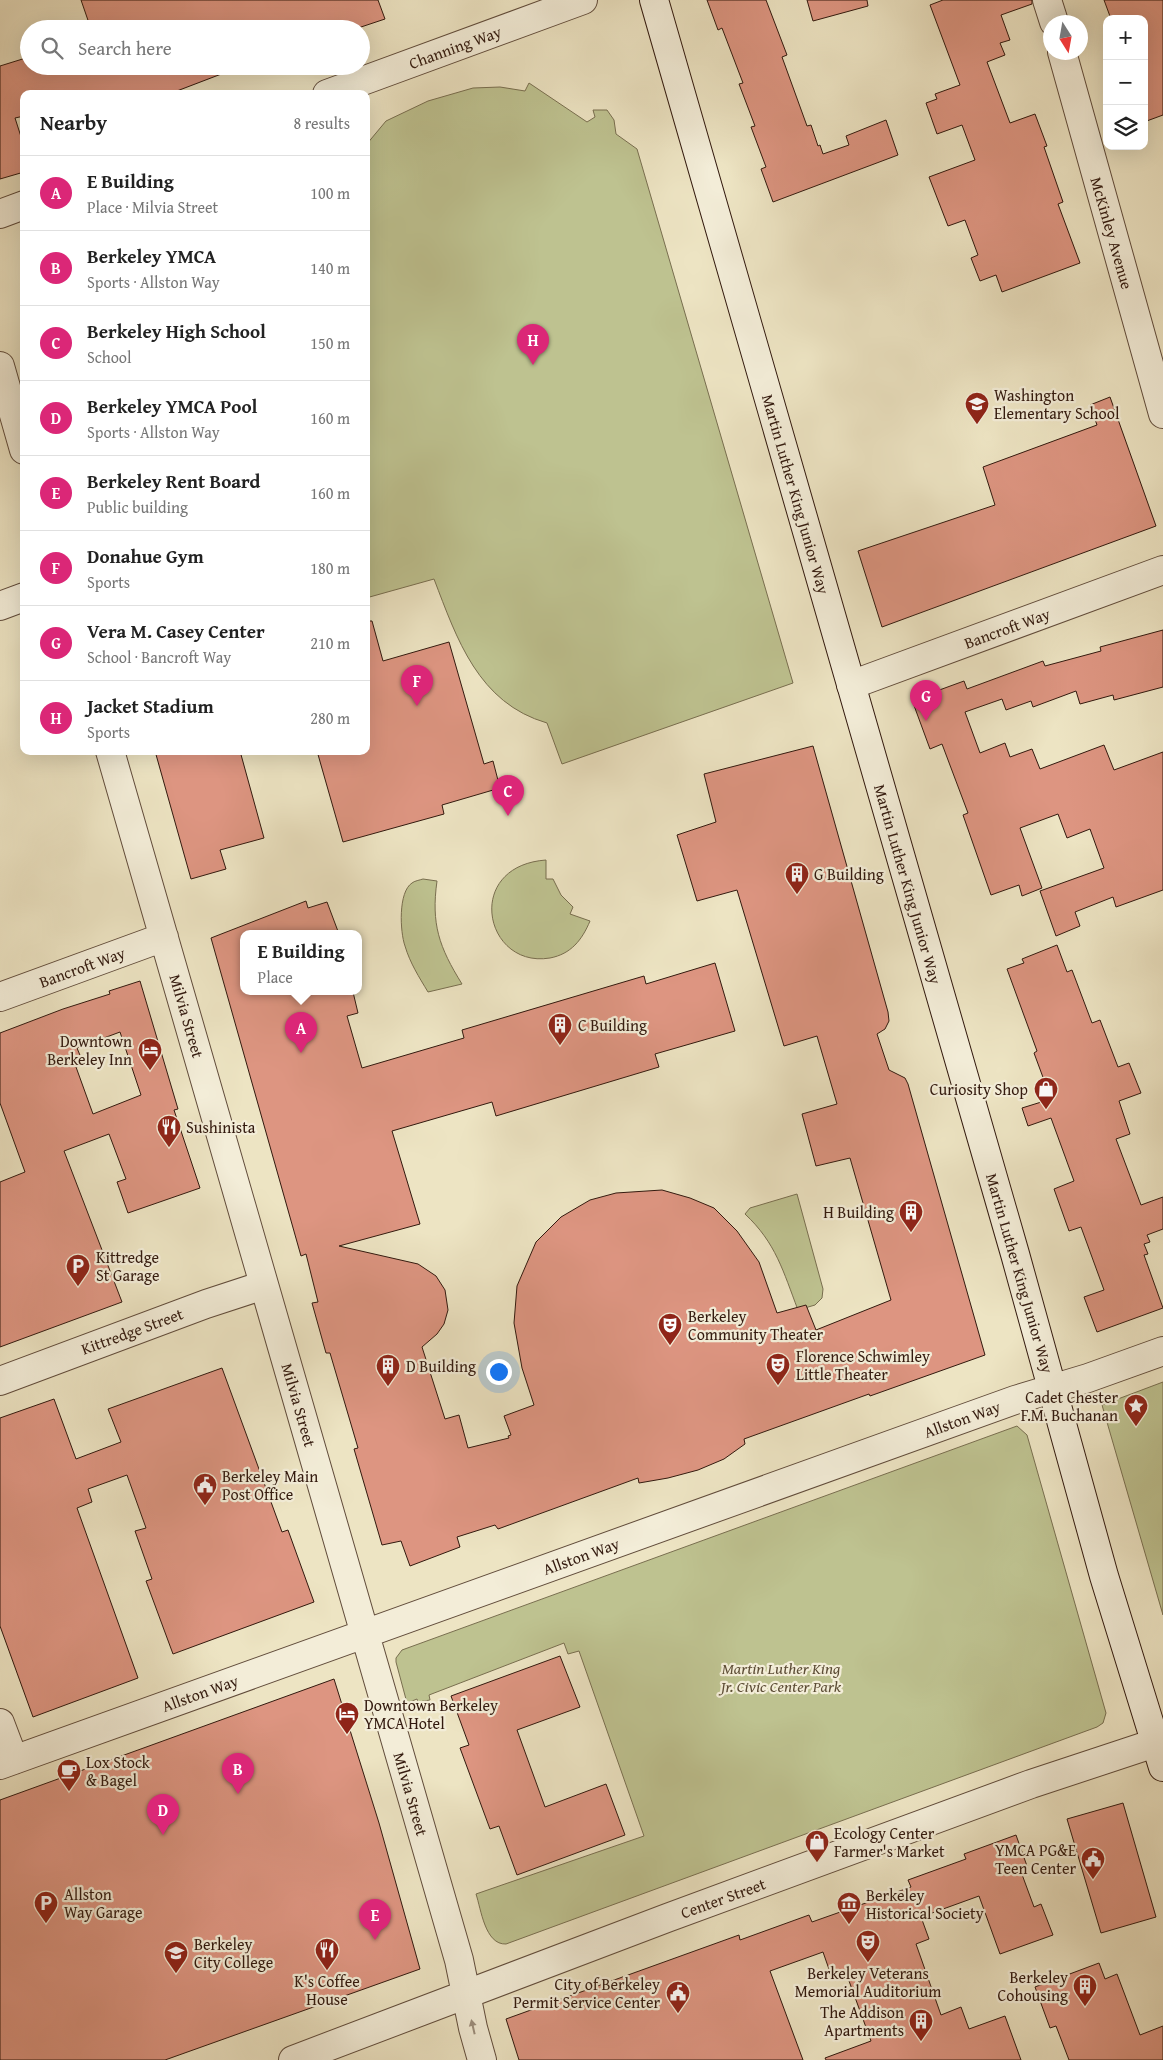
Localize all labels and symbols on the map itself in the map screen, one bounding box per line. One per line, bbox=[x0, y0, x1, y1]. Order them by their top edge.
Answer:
north arrow bbox=[1043, 15, 1088, 60]
street label: Channing Way bbox=[405, 19, 505, 75]
street label: McKinley Avenue bbox=[1085, 174, 1139, 292]
pin: H bbox=[517, 324, 549, 365]
place label: Washington Elementary School bbox=[994, 383, 1120, 425]
street label: Martin Luther King Junior Way bbox=[756, 391, 836, 597]
school or university icon: Washington Elementary School bbox=[964, 391, 990, 425]
street label: Bancroft Way bbox=[961, 601, 1053, 655]
pin: F bbox=[401, 665, 433, 706]
pin: G bbox=[910, 680, 942, 721]
pin: C bbox=[492, 775, 524, 816]
street label: Martin Luther King Junior Way bbox=[868, 781, 948, 987]
building icon: G Building bbox=[784, 861, 810, 895]
place label: G Building bbox=[814, 862, 884, 886]
street label: Bancroft Way bbox=[36, 940, 128, 994]
street label: Milvia Street bbox=[164, 971, 211, 1061]
pin: A bbox=[285, 1012, 317, 1053]
building icon: C Building bbox=[547, 1012, 573, 1046]
place label: C Building bbox=[578, 1013, 647, 1037]
place label: Downtown Berkeley Inn bbox=[47, 1029, 132, 1071]
hotel icon: Downtown Berkeley Inn bbox=[137, 1037, 163, 1071]
shop icon: Curiosity Shop bbox=[1033, 1076, 1059, 1110]
place label: Curiosity Shop bbox=[930, 1077, 1028, 1101]
restaurant icon: Sushinista bbox=[156, 1114, 182, 1148]
place label: Sushinista bbox=[186, 1115, 256, 1139]
street label: Martin Luther King Junior Way bbox=[980, 1170, 1060, 1376]
building icon: H Building bbox=[898, 1199, 924, 1233]
place label: H Building bbox=[823, 1200, 894, 1224]
place label: Kittredge St Garage bbox=[96, 1245, 159, 1287]
parking icon: Kittredge St Garage bbox=[65, 1253, 91, 1287]
street label: Kittredge Street bbox=[78, 1301, 187, 1361]
place label: Berkeley Community Theater bbox=[688, 1304, 823, 1346]
theatre icon: Berkeley Community Theater bbox=[657, 1312, 683, 1346]
place label: Florence Schwimley Little Theater bbox=[796, 1344, 930, 1386]
theatre icon: Florence Schwimley Little Theater bbox=[765, 1352, 791, 1386]
building icon: D Building bbox=[375, 1353, 401, 1387]
place label: D Building bbox=[406, 1354, 476, 1378]
your location bbox=[486, 1359, 512, 1385]
street label: Milvia Street bbox=[276, 1360, 323, 1450]
place label: Cadet Chester F.M. Buchanan bbox=[1021, 1385, 1118, 1427]
place icon: Cadet Chester F.M. Buchanan bbox=[1123, 1393, 1149, 1427]
street label: Allston Way bbox=[920, 1394, 1004, 1444]
place label: Berkeley Main Post Office bbox=[222, 1464, 318, 1506]
public building icon: Berkeley Main Post Office bbox=[192, 1472, 218, 1506]
street label: Allston Way bbox=[539, 1531, 623, 1581]
park label: Martin Luther King Jr. Civic Center Park bbox=[718, 1656, 842, 1698]
street label: Allston Way bbox=[158, 1668, 242, 1718]
place label: Downtown Berkeley YMCA Hotel bbox=[364, 1693, 498, 1735]
hotel icon: Downtown Berkeley YMCA Hotel bbox=[334, 1701, 360, 1735]
street label: Milvia Street bbox=[388, 1749, 435, 1839]
place label: Lox Stock & Bagel bbox=[86, 1750, 151, 1792]
pin: B bbox=[222, 1753, 254, 1794]
cafe icon: Lox Stock & Bagel bbox=[56, 1758, 82, 1792]
pin: D bbox=[147, 1794, 179, 1835]
place label: Ecology Center Farmer's Market bbox=[834, 1821, 945, 1863]
shop icon: Ecology Center Farmer's Market bbox=[804, 1829, 830, 1863]
place label: YMCA PG&E Teen Center bbox=[995, 1838, 1076, 1880]
public building icon: YMCA PG&E Teen Center bbox=[1080, 1846, 1106, 1880]
street label: Center Street bbox=[677, 1871, 769, 1924]
place label: Allston Way Garage bbox=[64, 1882, 143, 1924]
place label: Berkeley Historical Society bbox=[866, 1883, 984, 1925]
parking icon: Allston Way Garage bbox=[33, 1890, 59, 1924]
museum icon: Berkeley Historical Society bbox=[836, 1891, 862, 1925]
pin: E bbox=[359, 1899, 391, 1940]
theatre icon: Berkeley Veterans Memorial Auditorium bbox=[855, 1929, 881, 1963]
place label: Berkeley City College bbox=[194, 1932, 273, 1974]
restaurant icon: K's Coffee House bbox=[314, 1937, 340, 1971]
school or university icon: Berkeley City College bbox=[163, 1940, 189, 1974]
place label: Berkeley Veterans Memorial Auditorium bbox=[795, 1961, 941, 2003]
place label: Berkeley Cohousing bbox=[998, 1965, 1068, 2007]
place label: K's Coffee House bbox=[294, 1969, 360, 2011]
place label: City of Berkeley Permit Service Center bbox=[513, 1972, 660, 2014]
building icon: Berkeley Cohousing bbox=[1072, 1973, 1098, 2007]
public building icon: City of Berkeley Permit Service Center bbox=[665, 1980, 691, 2014]
place label: The Addison Apartments bbox=[820, 2000, 904, 2042]
building icon: The Addison Apartments bbox=[908, 2008, 934, 2042]
one-way arrow bbox=[469, 2020, 477, 2035]

